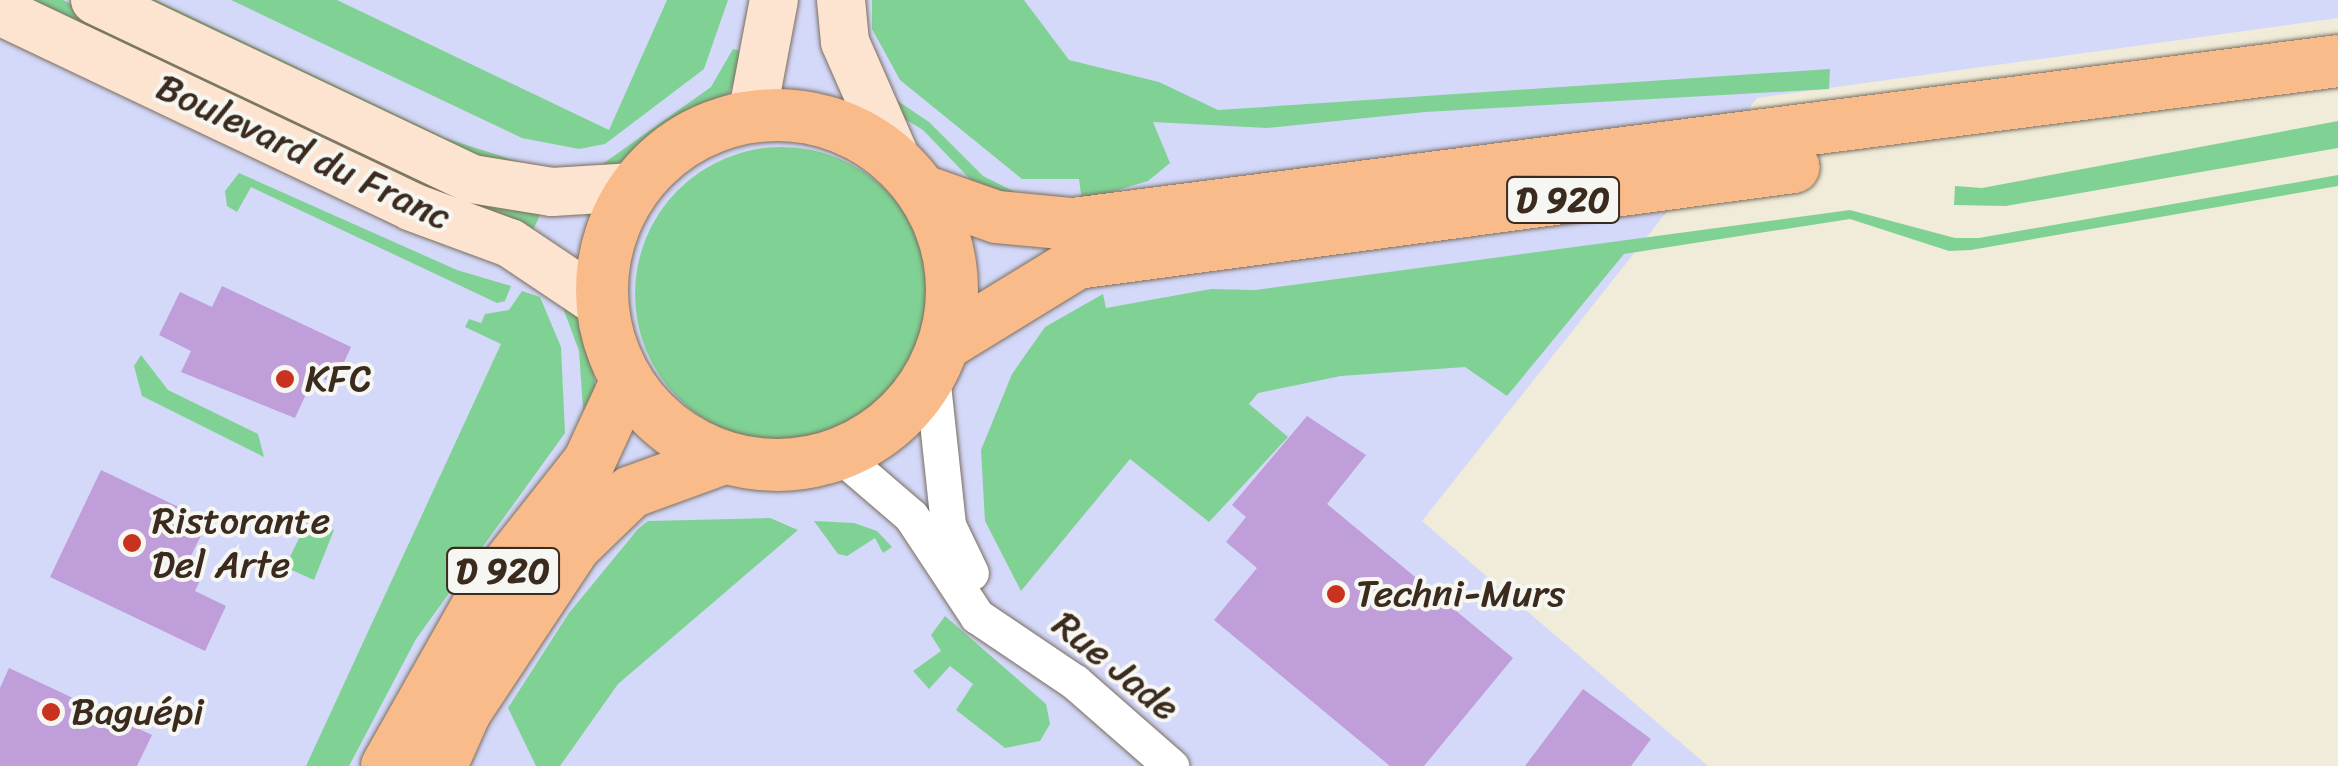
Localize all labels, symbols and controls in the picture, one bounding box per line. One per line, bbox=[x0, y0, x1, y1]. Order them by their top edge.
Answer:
street label: Boulevard du Franc bbox=[149, 64, 459, 240]
road number: D 920 bbox=[1506, 170, 1620, 230]
place label: KFC bbox=[305, 356, 372, 402]
marker: KFC bbox=[274, 368, 296, 390]
place label: Ristorante Del Arte bbox=[152, 498, 330, 588]
marker: Ristorante Del Arte bbox=[121, 532, 143, 554]
road number: D 920 bbox=[446, 541, 560, 601]
place label: Techni-Murs bbox=[1356, 571, 1565, 617]
marker: Techni-Murs bbox=[1325, 583, 1347, 605]
street label: Rue Jade bbox=[1044, 601, 1188, 731]
place label: Baguépi bbox=[71, 689, 204, 735]
marker: Baguépi bbox=[40, 701, 62, 723]

